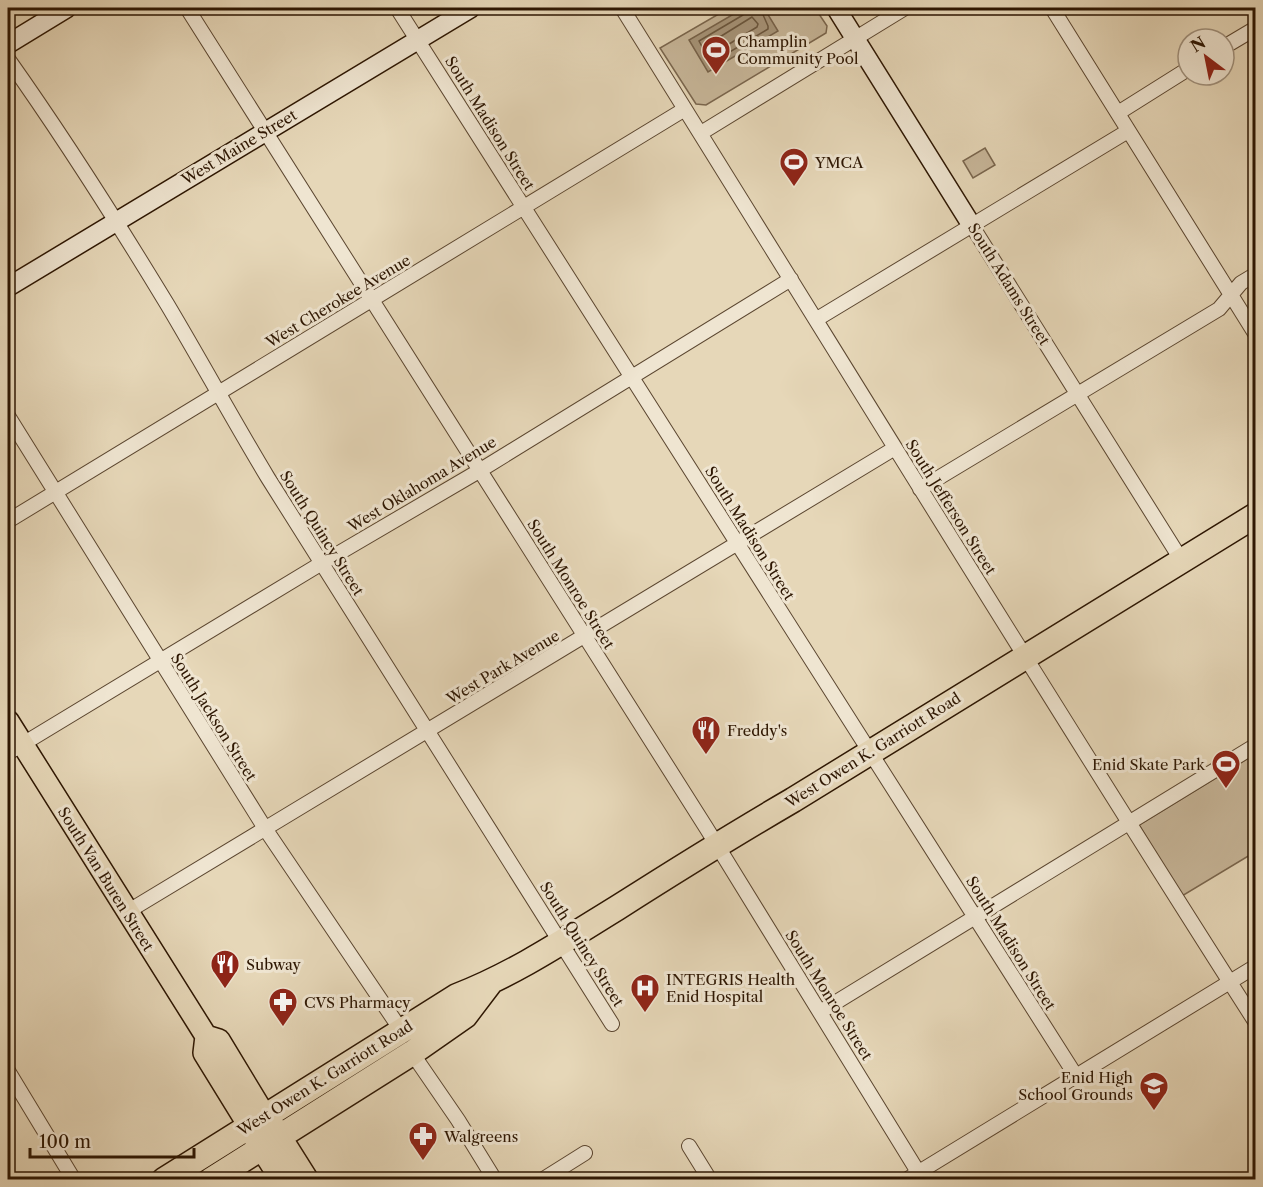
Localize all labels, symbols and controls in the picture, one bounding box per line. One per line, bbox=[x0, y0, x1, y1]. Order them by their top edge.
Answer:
north arrow bbox=[1176, 27, 1236, 87]
place label: Champlin Community Pool bbox=[737, 32, 859, 68]
text: N bbox=[1187, 32, 1209, 56]
sports icon: Champlin Community Pool bbox=[700, 34, 732, 76]
street label: South Madison Street bbox=[441, 53, 539, 194]
street label: West Maine Street bbox=[177, 105, 301, 189]
sports icon: YMCA bbox=[778, 146, 810, 188]
place label: YMCA bbox=[814, 153, 864, 172]
street label: South Adams Street bbox=[964, 219, 1055, 349]
street label: West Cherokee Avenue bbox=[261, 250, 414, 352]
street label: West Oklahoma Avenue bbox=[344, 432, 500, 536]
street label: South Jefferson Street bbox=[902, 436, 1001, 579]
street label: South Madison Street bbox=[701, 463, 799, 604]
street label: South Quincy Street bbox=[276, 467, 369, 600]
street label: South Monroe Street bbox=[523, 515, 619, 653]
street label: West Park Avenue bbox=[442, 626, 563, 709]
street label: South Jackson Street bbox=[167, 650, 261, 785]
street label: West Owen K. Garriott Road bbox=[781, 688, 964, 812]
restaurant icon: Freddy's bbox=[690, 714, 722, 756]
place label: Freddy's bbox=[727, 721, 787, 740]
sports icon: Enid Skate Park bbox=[1210, 748, 1242, 790]
place label: Enid Skate Park bbox=[1092, 755, 1206, 774]
street label: South Van Buren Street bbox=[54, 803, 159, 955]
street label: South Madison Street bbox=[962, 873, 1060, 1014]
street label: South Quincy Street bbox=[536, 878, 629, 1011]
street label: South Monroe Street bbox=[781, 926, 877, 1064]
restaurant icon: Subway bbox=[209, 948, 241, 990]
place label: Subway bbox=[246, 955, 301, 974]
place label: INTEGRIS Health Enid Hospital bbox=[666, 970, 796, 1006]
hospital icon: INTEGRIS Health Enid Hospital bbox=[629, 972, 661, 1014]
pharmacy icon: CVS Pharmacy bbox=[267, 986, 299, 1028]
place label: CVS Pharmacy bbox=[304, 993, 411, 1012]
street label: West Owen K. Garriott Road bbox=[233, 1016, 416, 1140]
place label: Enid High School Grounds bbox=[1018, 1068, 1134, 1104]
school or university icon: Enid High School Grounds bbox=[1138, 1070, 1170, 1112]
pharmacy icon: Walgreens bbox=[407, 1120, 439, 1162]
scale bar bbox=[30, 1121, 194, 1159]
place label: Walgreens bbox=[443, 1127, 518, 1146]
text: 100 m bbox=[39, 1131, 91, 1153]

